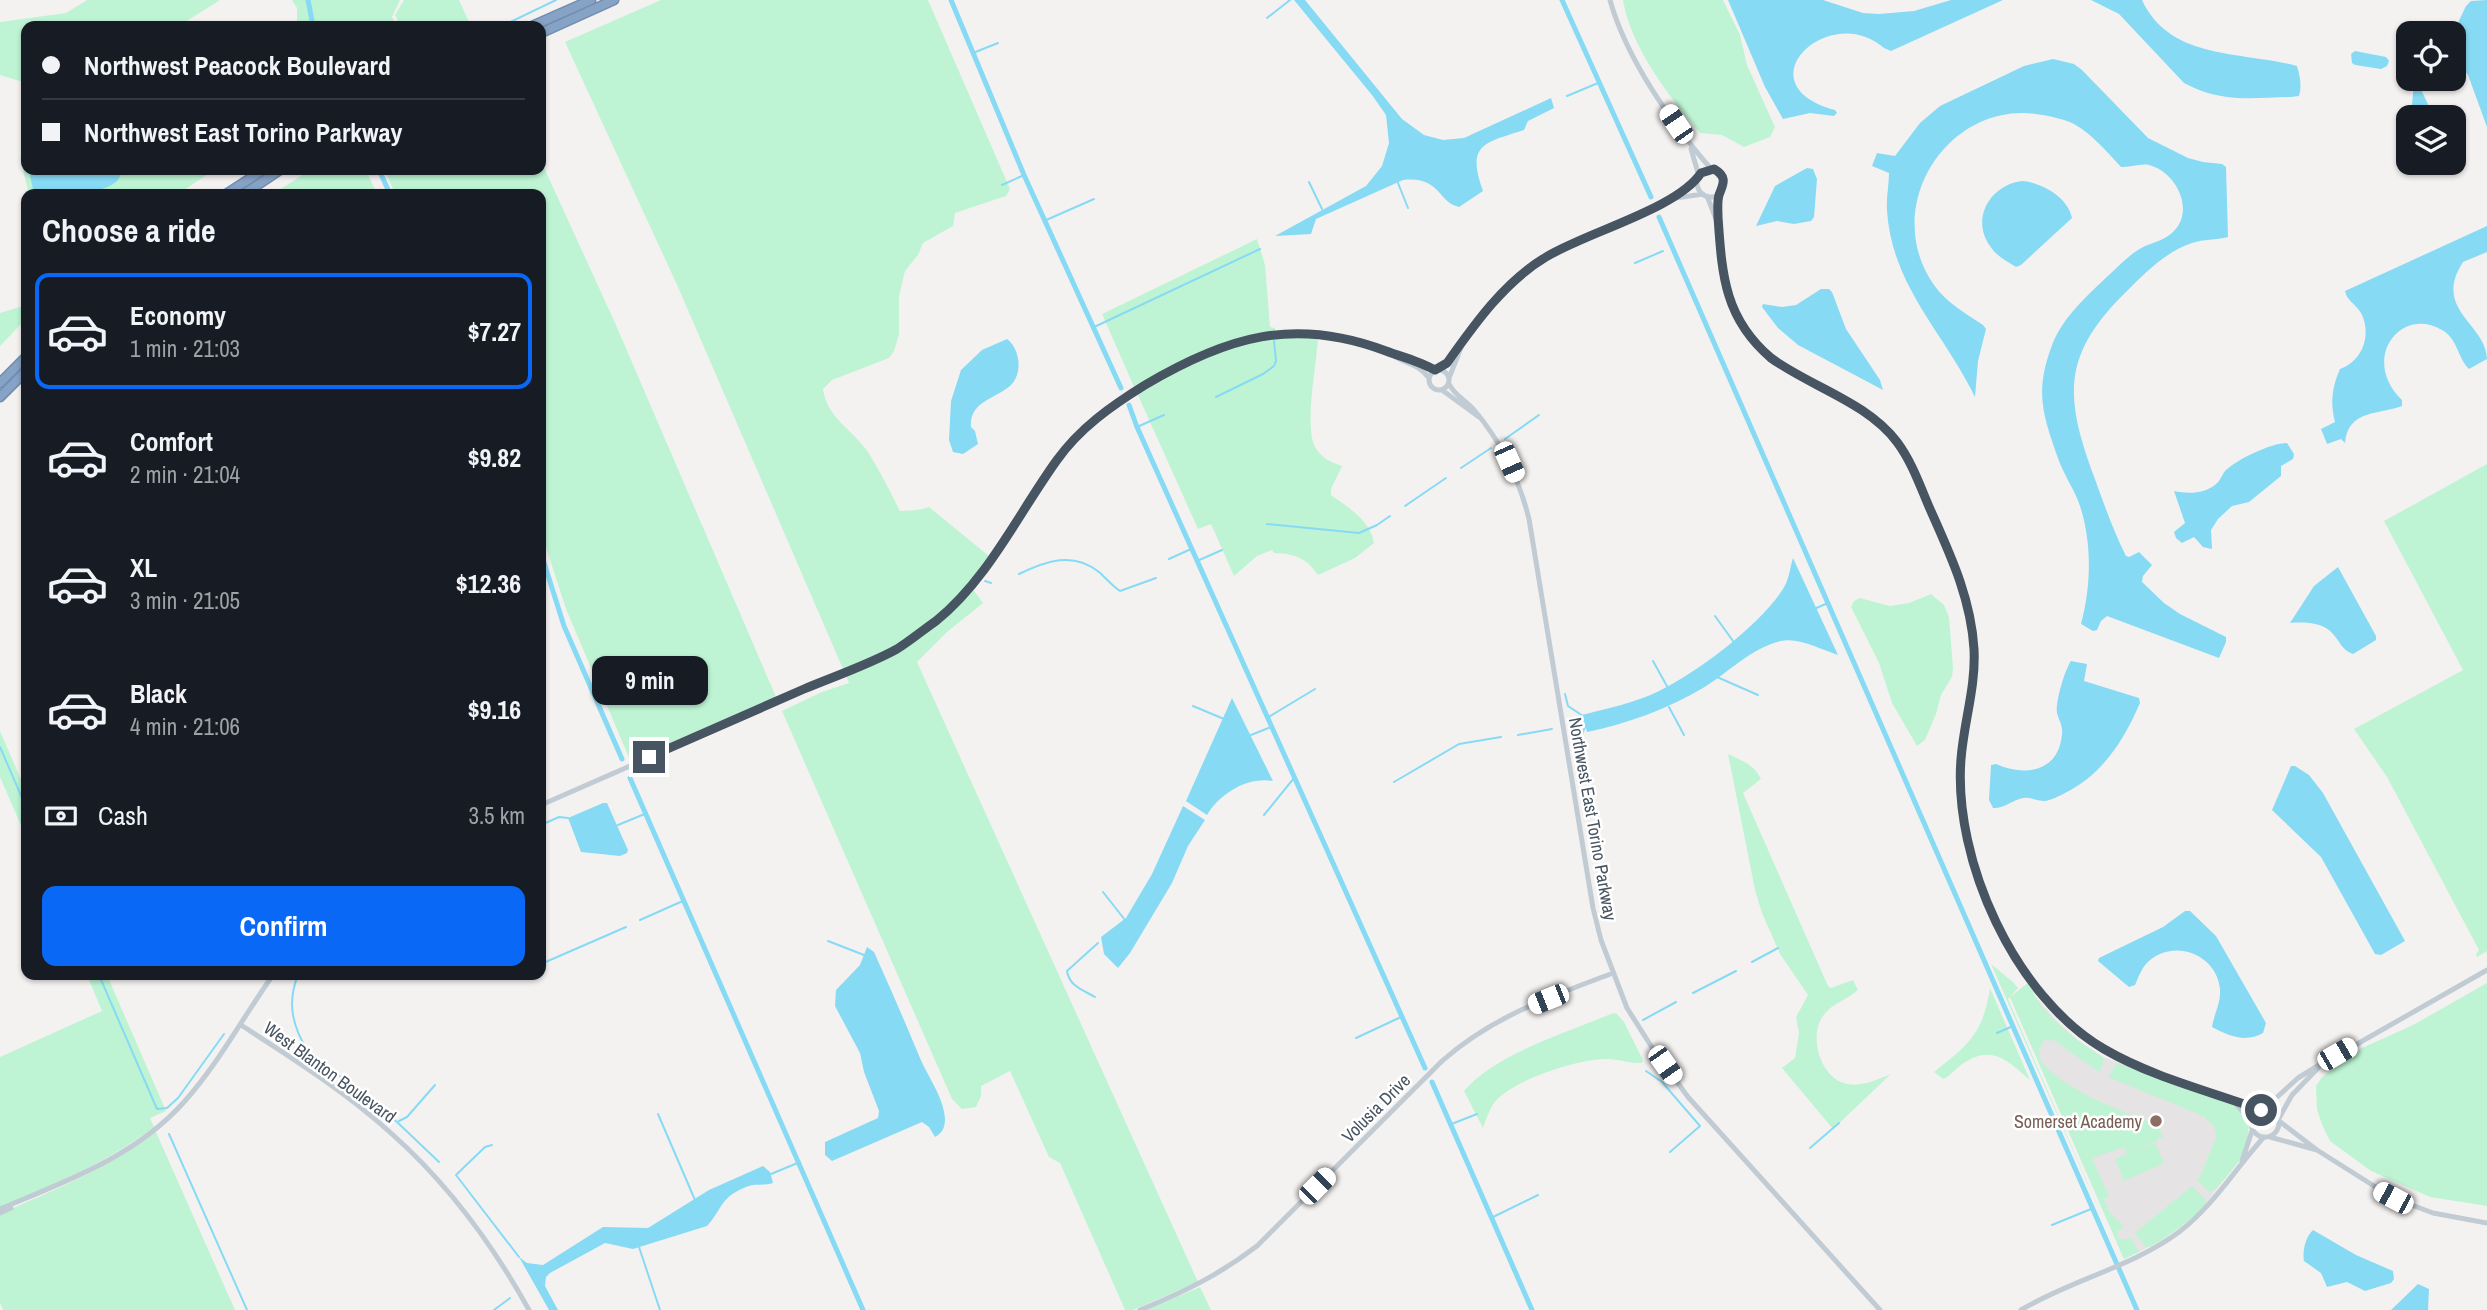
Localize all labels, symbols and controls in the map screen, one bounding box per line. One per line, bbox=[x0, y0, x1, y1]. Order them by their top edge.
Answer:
map controls bbox=[2396, 21, 2466, 175]
button: locate bbox=[2396, 21, 2466, 91]
text: Northwest Peacock Boulevard bbox=[84, 48, 391, 83]
car bbox=[1656, 101, 1697, 147]
button: layers bbox=[2396, 105, 2466, 175]
text: Northwest East Torino Parkway bbox=[84, 115, 402, 150]
text: Choose a ride bbox=[42, 209, 216, 252]
text: Economy bbox=[130, 298, 226, 333]
icon: car bbox=[46, 300, 109, 363]
text: $7.27 bbox=[468, 314, 521, 349]
text: 1 min · 21:03 bbox=[130, 333, 240, 364]
text: Comfort bbox=[130, 424, 213, 459]
icon: car bbox=[46, 426, 109, 489]
car bbox=[1491, 439, 1528, 485]
text: $9.82 bbox=[468, 440, 521, 475]
text: 2 min · 21:04 bbox=[130, 459, 240, 490]
text: XL bbox=[130, 550, 157, 585]
icon: car bbox=[46, 552, 109, 615]
text: $12.36 bbox=[456, 566, 521, 601]
text: 3 min · 21:05 bbox=[130, 585, 240, 616]
callout: 9 min bbox=[591, 656, 707, 704]
text: 9 min bbox=[625, 665, 675, 696]
text: Black bbox=[130, 676, 187, 711]
icon: car bbox=[46, 678, 109, 741]
text: $9.16 bbox=[468, 692, 521, 727]
text: 4 min · 21:06 bbox=[130, 711, 240, 742]
street label: Northwest East Torino Parkway bbox=[1563, 716, 1623, 923]
route end bbox=[633, 741, 665, 773]
icon: cash bbox=[42, 797, 80, 835]
text: Cash bbox=[98, 798, 148, 833]
text: 3.5 km bbox=[468, 800, 525, 831]
button: Confirm bbox=[42, 886, 525, 966]
car bbox=[1525, 981, 1572, 1017]
street label: West Blanton Boulevard bbox=[259, 1015, 401, 1129]
car bbox=[2314, 1034, 2361, 1074]
car bbox=[1645, 1042, 1686, 1088]
street label: Volusia Drive bbox=[1336, 1068, 1416, 1148]
route start bbox=[2245, 1094, 2277, 1126]
place label: Somerset Academy bbox=[2014, 1109, 2143, 1134]
marker: Somerset Academy bbox=[2148, 1113, 2164, 1129]
car bbox=[1295, 1164, 1340, 1208]
car bbox=[2370, 1179, 2417, 1217]

